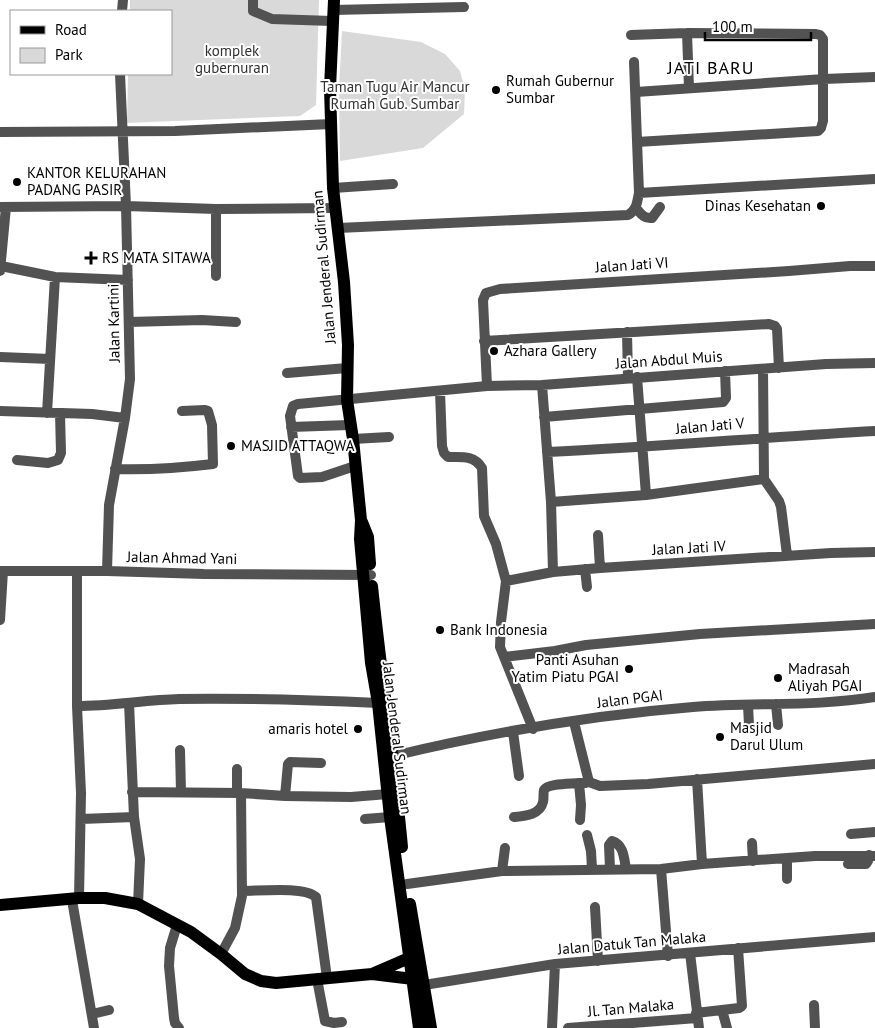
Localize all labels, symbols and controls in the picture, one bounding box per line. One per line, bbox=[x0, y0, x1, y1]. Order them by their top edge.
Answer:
legend bbox=[10, 10, 172, 75]
scale bar bbox=[705, 10, 811, 42]
text: 100 m bbox=[712, 17, 753, 36]
text: Road bbox=[55, 20, 87, 39]
park label: komplek gubernuran bbox=[195, 41, 269, 77]
text: Park bbox=[55, 45, 83, 64]
district label: JATI BARU bbox=[666, 56, 755, 79]
place label: Rumah Gubernur Sumbar bbox=[506, 71, 614, 107]
park label: Taman Tugu Air Mancur Rumah Gub. Sumbar bbox=[320, 77, 470, 113]
marker: Rumah Gubernur Sumbar bbox=[490, 84, 502, 96]
place label: KANTOR KELURAHAN PADANG PASIR bbox=[27, 163, 166, 199]
marker: KANTOR KELURAHAN PADANG PASIR bbox=[11, 176, 23, 188]
street label: Jalan Jenderal Sudirman bbox=[307, 190, 340, 345]
place label: Dinas Kesehatan bbox=[705, 196, 811, 215]
marker: Dinas Kesehatan bbox=[815, 200, 827, 212]
place label: RS MATA SITAWA bbox=[102, 248, 211, 267]
marker: RS MATA SITAWA bbox=[84, 251, 98, 265]
street label: Jalan Jati VI bbox=[594, 252, 669, 277]
street label: Jalan Kartini bbox=[103, 283, 124, 364]
place label: Azhara Gallery bbox=[504, 341, 596, 360]
marker: Azhara Gallery bbox=[488, 345, 500, 357]
street label: Jalan Abdul Muis bbox=[614, 346, 723, 373]
street label: Jalan Jati V bbox=[674, 413, 746, 438]
place label: MASJID ATTAQWA bbox=[241, 436, 355, 455]
marker: MASJID ATTAQWA bbox=[225, 440, 237, 452]
street label: Jalan Jati IV bbox=[651, 536, 727, 559]
street label: Jalan Ahmad Yani bbox=[126, 547, 237, 568]
place label: Bank Indonesia bbox=[450, 620, 547, 639]
marker: Bank Indonesia bbox=[434, 624, 446, 636]
place label: Panti Asuhan Yatim Piatu PGAI bbox=[512, 650, 619, 686]
place label: Madrasah Aliyah PGAI bbox=[788, 659, 862, 695]
street label: Jalan Jenderal Sudirman bbox=[379, 660, 416, 815]
marker: Panti Asuhan Yatim Piatu PGAI bbox=[623, 663, 635, 675]
marker: Madrasah Aliyah PGAI bbox=[772, 672, 784, 684]
street label: Jalan PGAI bbox=[595, 685, 664, 712]
place label: Masjid Darul Ulum bbox=[730, 718, 803, 754]
place label: amaris hotel bbox=[268, 719, 349, 738]
marker: amaris hotel bbox=[352, 723, 364, 735]
marker: Masjid Darul Ulum bbox=[714, 731, 726, 743]
street label: Jalan Datuk Tan Malaka bbox=[556, 927, 707, 959]
street label: Jl. Tan Malaka bbox=[586, 994, 675, 1021]

